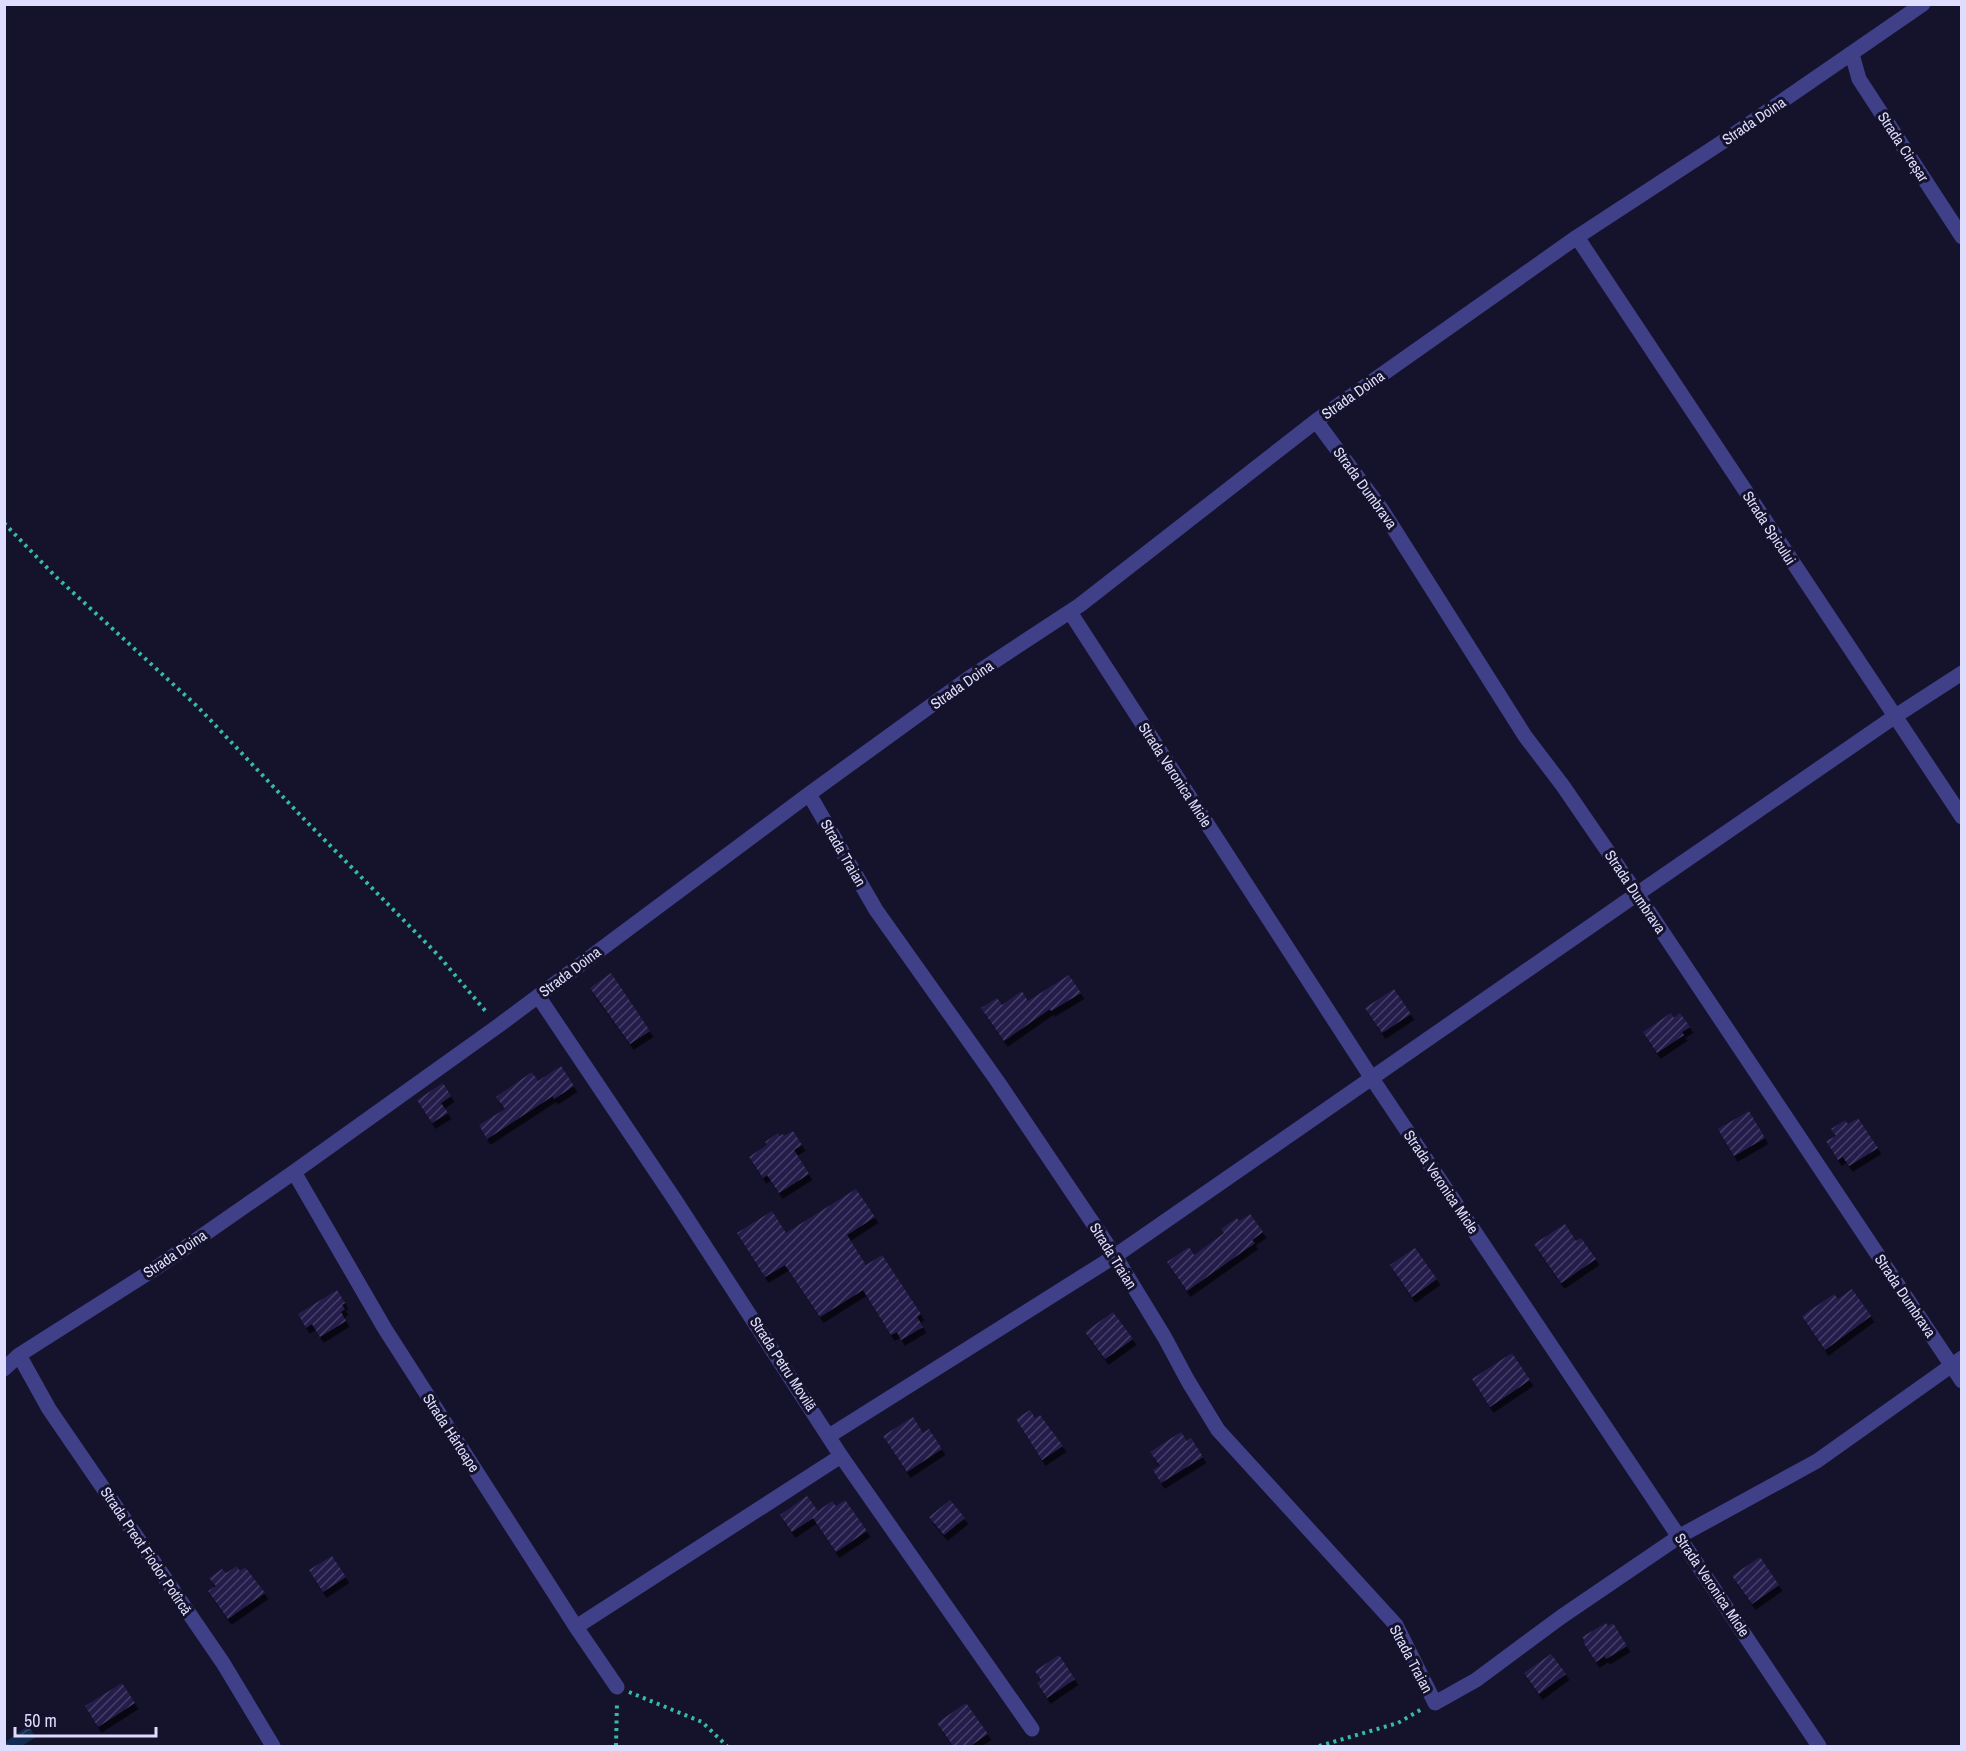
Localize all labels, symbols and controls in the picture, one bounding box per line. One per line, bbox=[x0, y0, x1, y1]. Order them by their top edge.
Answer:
street label: Strada Doina bbox=[1718, 92, 1790, 150]
street label: Strada Cireșar bbox=[1873, 107, 1934, 186]
street label: Strada Doina bbox=[1317, 365, 1389, 424]
street label: Strada Dumbrava bbox=[1329, 443, 1402, 533]
street label: Strada Spicului bbox=[1738, 487, 1801, 569]
street label: Strada Doina bbox=[926, 655, 998, 714]
street label: Strada Veronica Micle bbox=[1134, 718, 1217, 831]
street label: Strada Traian bbox=[816, 815, 871, 890]
street label: Strada Dumbrava bbox=[1600, 846, 1671, 938]
street label: Strada Doina bbox=[534, 941, 605, 1002]
street label: Strada Veronica Micle bbox=[1399, 1126, 1484, 1238]
street label: Strada Traian bbox=[1085, 1219, 1142, 1293]
street label: Strada Doina bbox=[139, 1225, 211, 1283]
street label: Strada Dumbrava bbox=[1870, 1250, 1941, 1342]
street label: Strada Petru Movilă bbox=[745, 1312, 822, 1415]
street label: Strada Hârtoape bbox=[418, 1389, 485, 1476]
street label: Strada Preot Fiodor Potîrcă bbox=[96, 1482, 197, 1619]
street label: Strada Veronica Micle bbox=[1670, 1529, 1755, 1641]
street label: Strada Traian bbox=[1385, 1621, 1438, 1697]
scale bar bbox=[15, 1700, 156, 1738]
text: 50 m bbox=[24, 1708, 57, 1733]

